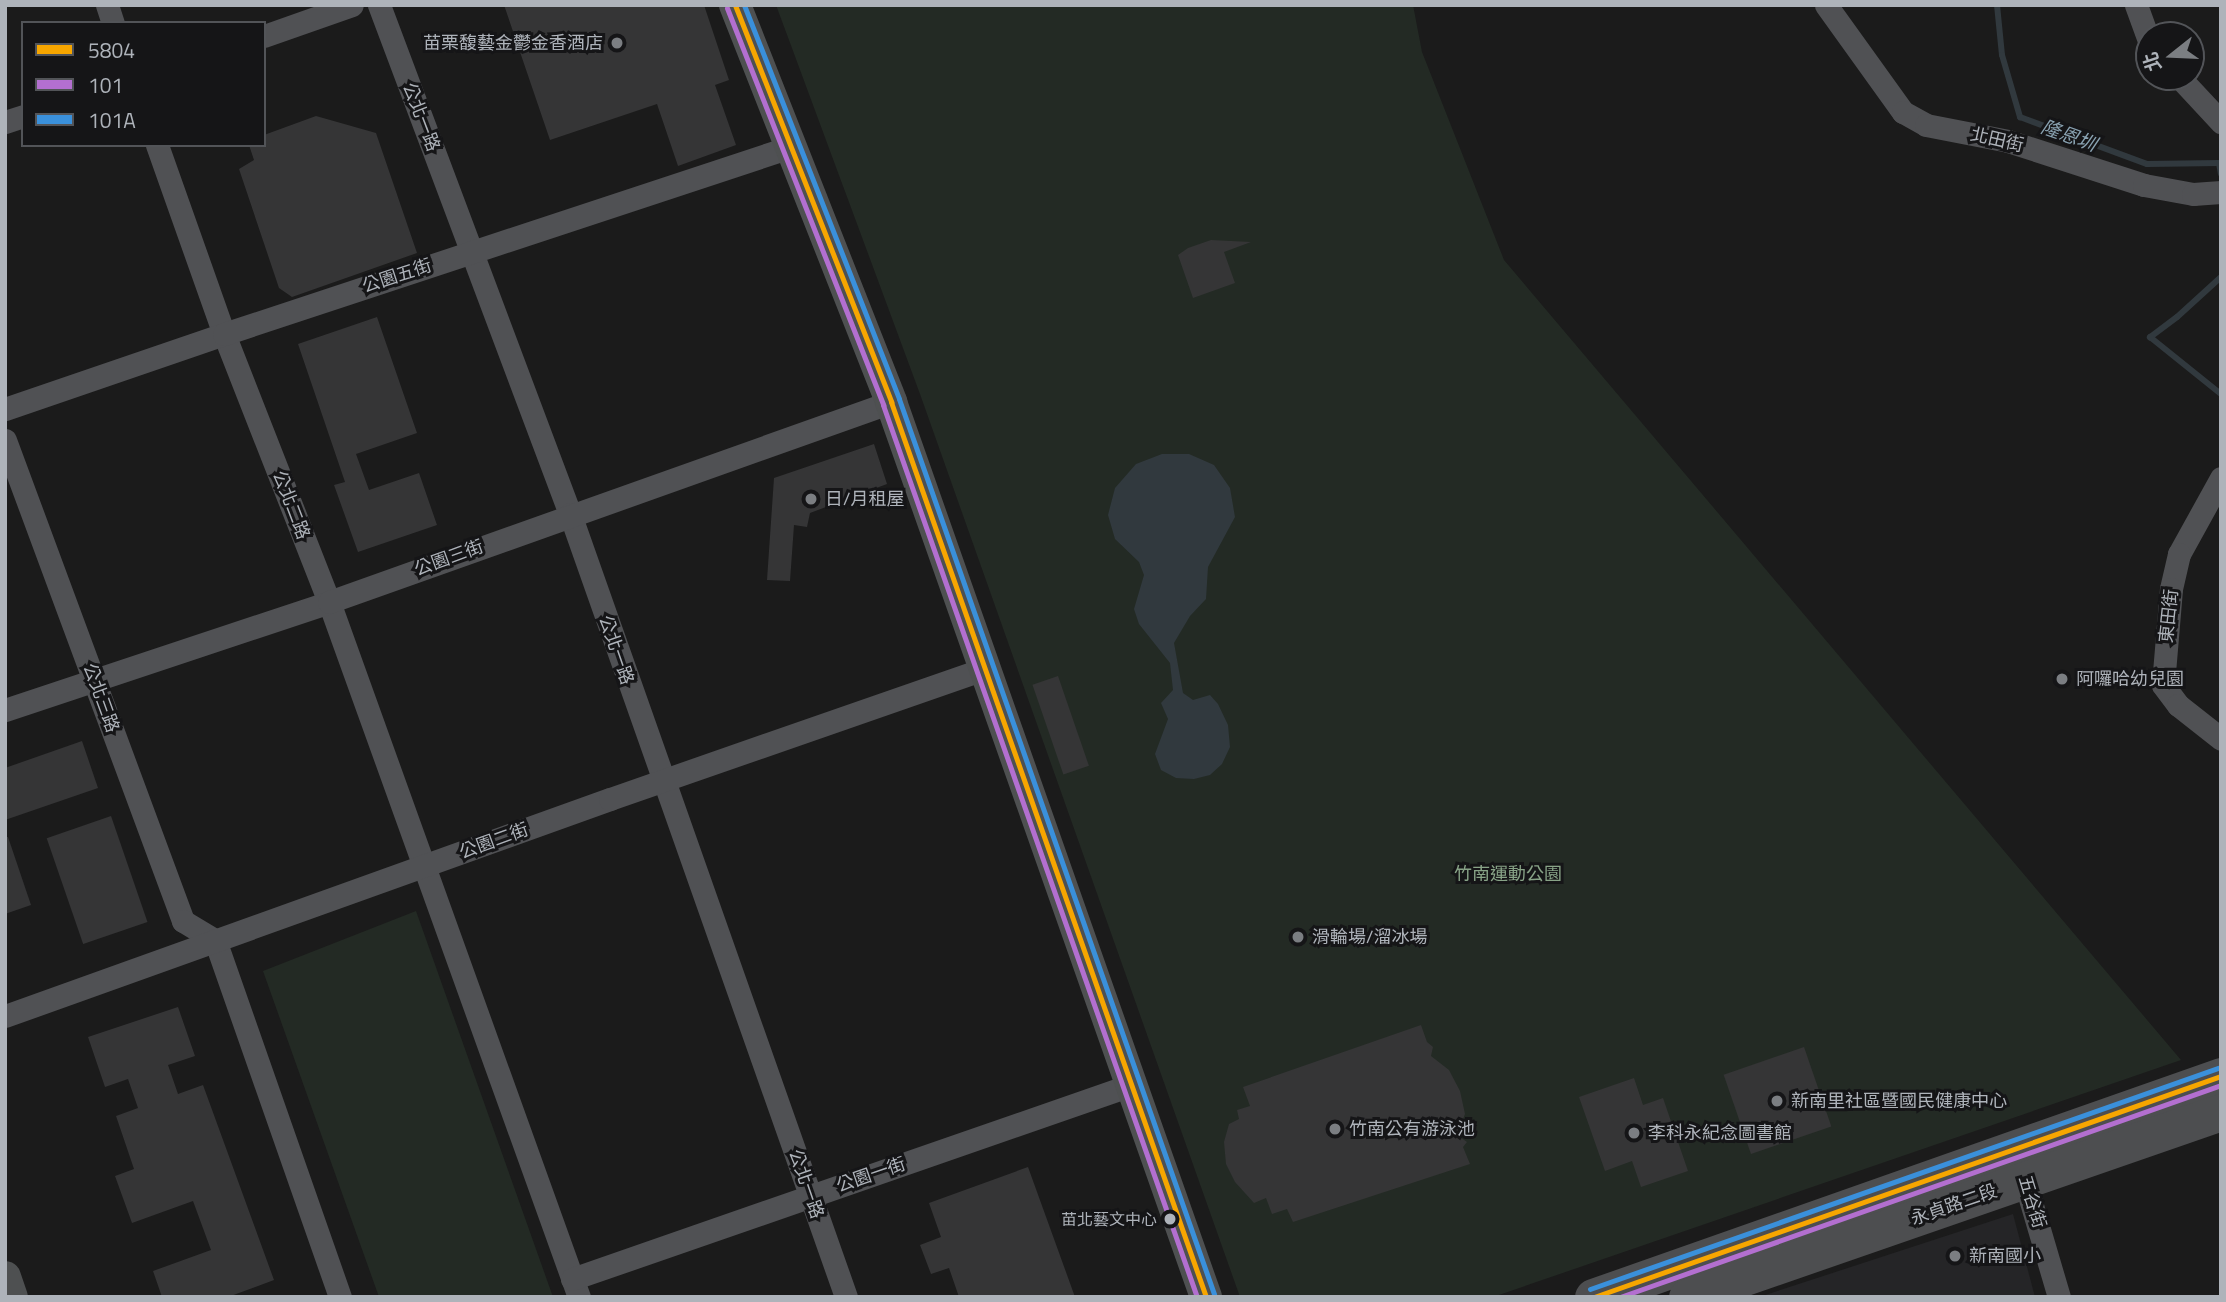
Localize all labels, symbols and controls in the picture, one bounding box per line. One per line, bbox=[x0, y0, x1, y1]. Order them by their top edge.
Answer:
legend bbox=[21, 21, 266, 147]
north arrow bbox=[2135, 21, 2205, 91]
place label: 苗栗馥藝金鬱金香酒店 bbox=[423, 32, 603, 54]
text: 5804 bbox=[88, 34, 135, 66]
marker: 苗栗馥藝金鬱金香酒店 bbox=[609, 35, 625, 51]
text: 北 bbox=[2135, 49, 2168, 76]
text: 101 bbox=[88, 69, 123, 101]
street label: 公北一路 bbox=[398, 80, 444, 154]
text: 101A bbox=[88, 104, 136, 136]
water label: 隆恩圳 bbox=[2038, 115, 2100, 155]
street label: 北田街 bbox=[1968, 123, 2026, 157]
street label: 公園五街 bbox=[359, 255, 435, 297]
street label: 公北二路 bbox=[268, 468, 314, 542]
place label: 日/月租屋 bbox=[825, 488, 904, 510]
marker: 日/月租屋 bbox=[803, 491, 819, 507]
street label: 公園三街 bbox=[411, 536, 487, 580]
street label: 東田街 bbox=[2155, 588, 2183, 644]
street label: 公北一路 bbox=[594, 612, 638, 688]
street label: 公北三路 bbox=[79, 660, 123, 736]
place label: 阿囉哈幼兒園 bbox=[2076, 668, 2184, 690]
marker: 阿囉哈幼兒園 bbox=[2054, 671, 2070, 687]
street label: 公園二街 bbox=[456, 819, 532, 863]
park label: 竹南運動公園 bbox=[1454, 863, 1562, 885]
place label: 滑輪場/溜冰場 bbox=[1312, 926, 1427, 948]
marker: 滑輪場/溜冰場 bbox=[1290, 929, 1306, 945]
place label: 新南里社區暨國民健康中心 bbox=[1791, 1090, 2007, 1112]
marker: 新南里社區暨國民健康中心 bbox=[1769, 1093, 1785, 1109]
place label: 竹南公有游泳池 bbox=[1349, 1118, 1475, 1140]
marker: 竹南公有游泳池 bbox=[1327, 1121, 1343, 1137]
place label: 李科永紀念圖書館 bbox=[1648, 1122, 1792, 1144]
marker: 李科永紀念圖書館 bbox=[1626, 1125, 1642, 1141]
street label: 公北一路 bbox=[784, 1146, 828, 1222]
street label: 公園一街 bbox=[833, 1153, 909, 1197]
street label: 五谷街 bbox=[2014, 1173, 2050, 1231]
street label: 永貞路二段 bbox=[1908, 1180, 2000, 1230]
place label: 苗北藝文中心 bbox=[1061, 1209, 1157, 1229]
marker: 苗北藝文中心 bbox=[1163, 1212, 1177, 1226]
place label: 新南國小 bbox=[1969, 1245, 2041, 1267]
marker: 新南國小 bbox=[1947, 1248, 1963, 1264]

